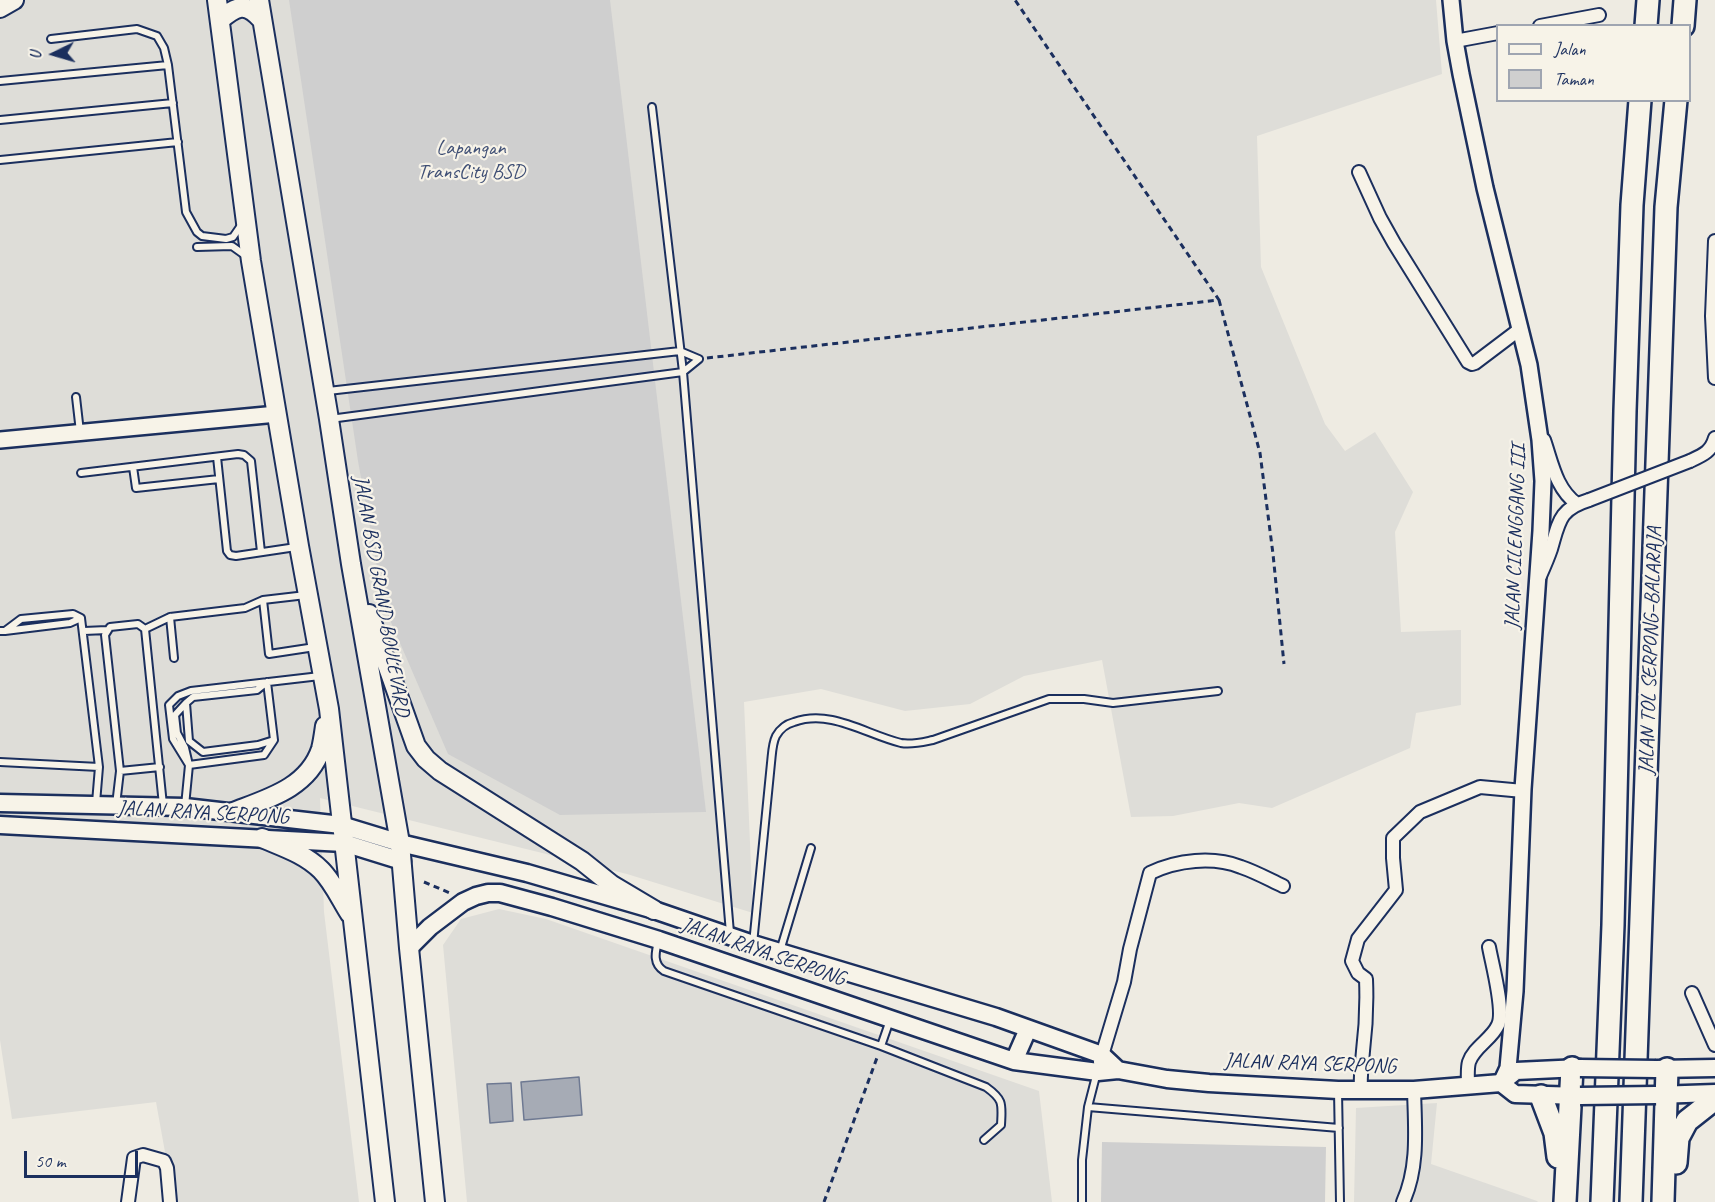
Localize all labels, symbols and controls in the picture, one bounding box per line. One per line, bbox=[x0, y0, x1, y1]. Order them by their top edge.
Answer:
north arrow bbox=[24, 24, 84, 84]
legend bbox=[1496, 24, 1691, 102]
text: Jalan bbox=[1554, 38, 1586, 60]
text: U bbox=[26, 51, 46, 60]
text: Taman bbox=[1554, 68, 1594, 90]
park label: Lapangan TransCity BSD bbox=[417, 135, 525, 185]
street label: JALAN CILENGGANG III bbox=[1500, 444, 1532, 630]
street label: JALAN BSD GRAND BOULEVARD bbox=[347, 473, 415, 719]
street label: JALAN TOL SERPONG–BALARAJA bbox=[1634, 526, 1668, 776]
street label: JALAN RAYA SERPONG bbox=[117, 796, 289, 830]
street label: JALAN RAYA SERPONG bbox=[678, 912, 848, 992]
street label: JALAN RAYA SERPONG bbox=[1224, 1048, 1396, 1080]
scale bar bbox=[27, 1139, 141, 1177]
text: 50 m bbox=[35, 1150, 66, 1172]

